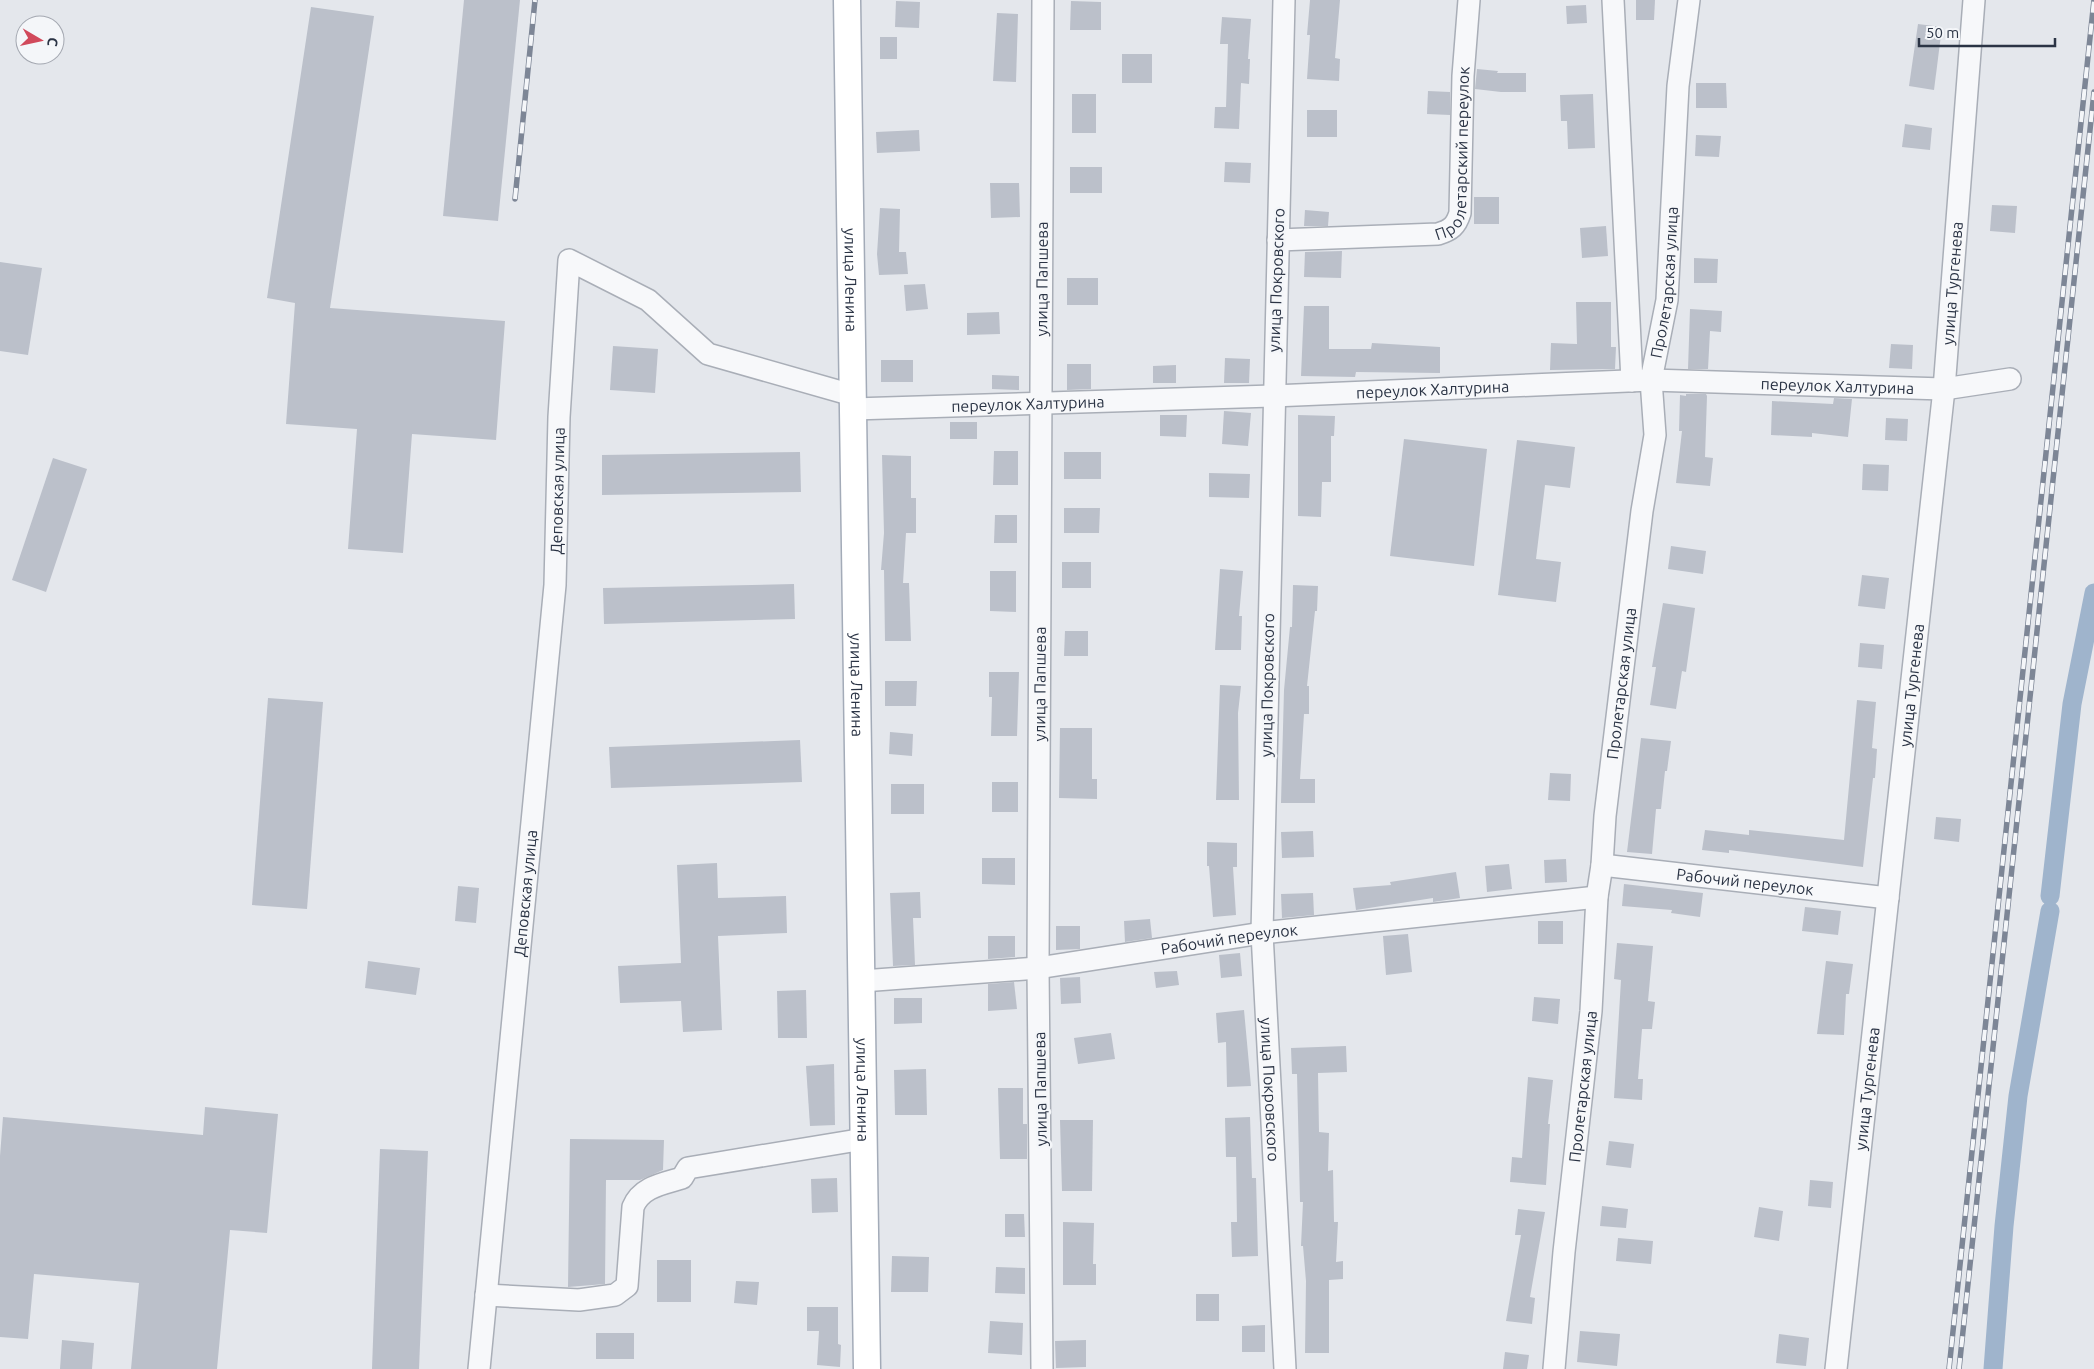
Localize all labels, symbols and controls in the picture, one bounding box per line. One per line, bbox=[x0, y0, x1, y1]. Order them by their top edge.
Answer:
north arrow bbox=[15, 15, 65, 65]
scale bar bbox=[1919, 15, 2055, 47]
text: 50 m bbox=[1926, 24, 1959, 41]
text: С bbox=[44, 36, 61, 48]
street label: Пролетарский переулок bbox=[1433, 66, 1473, 243]
street label: Пролетарская улица bbox=[1647, 206, 1681, 360]
street label: улица Покровского bbox=[1264, 208, 1288, 352]
street label: улица Тургенева bbox=[1938, 221, 1966, 346]
street label: улица Папшева bbox=[1032, 222, 1051, 337]
street label: улица Ленина bbox=[841, 228, 861, 332]
street label: переулок Халтурина bbox=[1760, 374, 1914, 397]
street label: переулок Халтурина bbox=[1356, 377, 1510, 401]
street label: переулок Халтурина bbox=[951, 392, 1105, 415]
street label: Деповская улица bbox=[547, 427, 568, 555]
street label: Пролетарская улица bbox=[1603, 607, 1639, 760]
street label: улица Покровского bbox=[1257, 613, 1277, 757]
street label: улица Тургенева bbox=[1896, 623, 1927, 748]
street label: улица Папшева bbox=[1030, 627, 1049, 742]
street label: улица Ленина bbox=[847, 633, 867, 737]
street label: Деповская улица bbox=[510, 829, 540, 958]
street label: Рабочий переулок bbox=[1675, 865, 1815, 898]
street label: Рабочий переулок bbox=[1160, 920, 1299, 958]
street label: Пролетарская улица bbox=[1565, 1010, 1600, 1163]
street label: улица Покровского bbox=[1257, 1017, 1283, 1162]
street label: улица Тургенева bbox=[1851, 1026, 1883, 1151]
street label: улица Папшева bbox=[1030, 1031, 1050, 1147]
street label: улица Ленина bbox=[853, 1038, 873, 1142]

